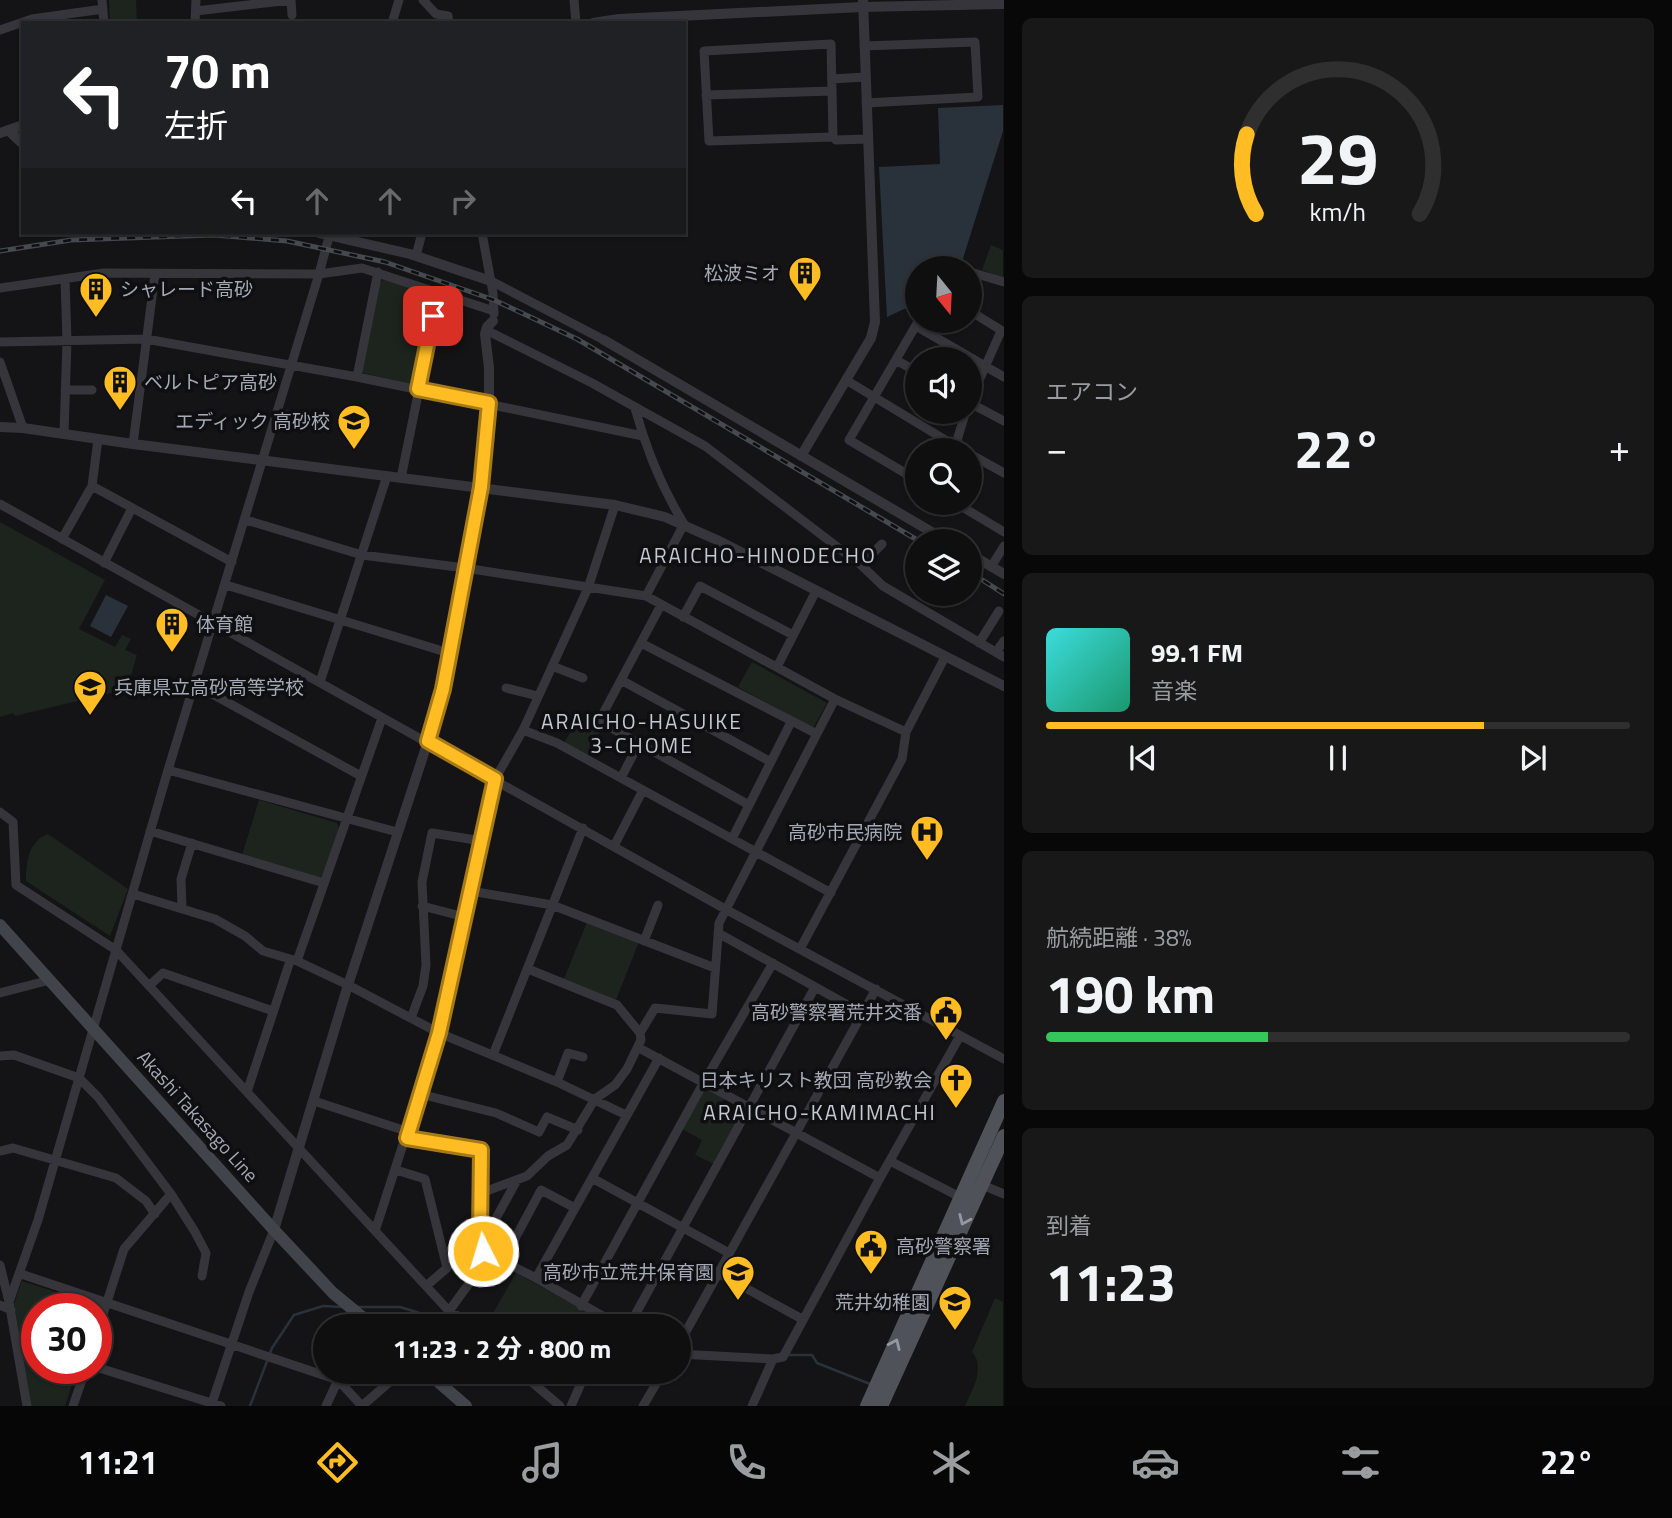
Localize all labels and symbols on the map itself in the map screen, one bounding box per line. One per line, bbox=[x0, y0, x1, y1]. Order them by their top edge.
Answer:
building icon: 松波ミオ bbox=[786, 254, 824, 303]
north arrow bbox=[905, 256, 982, 332]
place label: 松波ミオ bbox=[704, 258, 780, 287]
building icon: シャレード高砂 bbox=[77, 270, 115, 319]
place label: シャレード高砂 bbox=[120, 274, 253, 303]
pin bbox=[403, 286, 463, 346]
building icon: ベルトピア高砂 bbox=[101, 363, 139, 412]
place label: ベルトピア高砂 bbox=[144, 367, 277, 396]
school or university icon: エディック 高砂校 bbox=[335, 402, 373, 451]
place label: エディック 高砂校 bbox=[175, 406, 330, 435]
district label: ARAICHO-HINODECHO bbox=[639, 539, 877, 571]
building icon: 体育館 bbox=[153, 605, 191, 654]
place label: 体育館 bbox=[196, 609, 253, 638]
school or university icon: 兵庫県立高砂高等学校 bbox=[71, 668, 109, 717]
place label: 兵庫県立高砂高等学校 bbox=[114, 672, 304, 701]
district label: ARAICHO-HASUIKE 3-CHOME bbox=[541, 705, 743, 761]
hospital icon: 高砂市民病院 bbox=[908, 813, 946, 862]
place label: 高砂市民病院 bbox=[788, 817, 902, 846]
public building icon: 高砂警察署荒井交番 bbox=[927, 993, 965, 1042]
place label: 高砂警察署荒井交番 bbox=[751, 997, 922, 1026]
street label: Akashi Takasago Line bbox=[131, 1043, 266, 1188]
church icon: 日本キリスト教団 高砂教会 bbox=[937, 1061, 975, 1110]
place label: 日本キリスト教団 高砂教会 bbox=[700, 1065, 932, 1094]
district label: ARAICHO-KAMIMACHI bbox=[703, 1096, 937, 1128]
one-way arrow bbox=[958, 1212, 972, 1225]
position arrow bbox=[446, 1214, 520, 1288]
public building icon: 高砂警察署 bbox=[852, 1227, 890, 1276]
place label: 高砂警察署 bbox=[896, 1231, 991, 1260]
school or university icon: 高砂市立荒井保育園 bbox=[719, 1253, 757, 1302]
place label: 高砂市立荒井保育園 bbox=[543, 1257, 714, 1286]
school or university icon: 荒井幼稚園 bbox=[936, 1283, 974, 1332]
place label: 荒井幼稚園 bbox=[835, 1287, 930, 1316]
speed limit sign: 30 bbox=[21, 1293, 112, 1384]
one-way arrow bbox=[887, 1338, 901, 1351]

